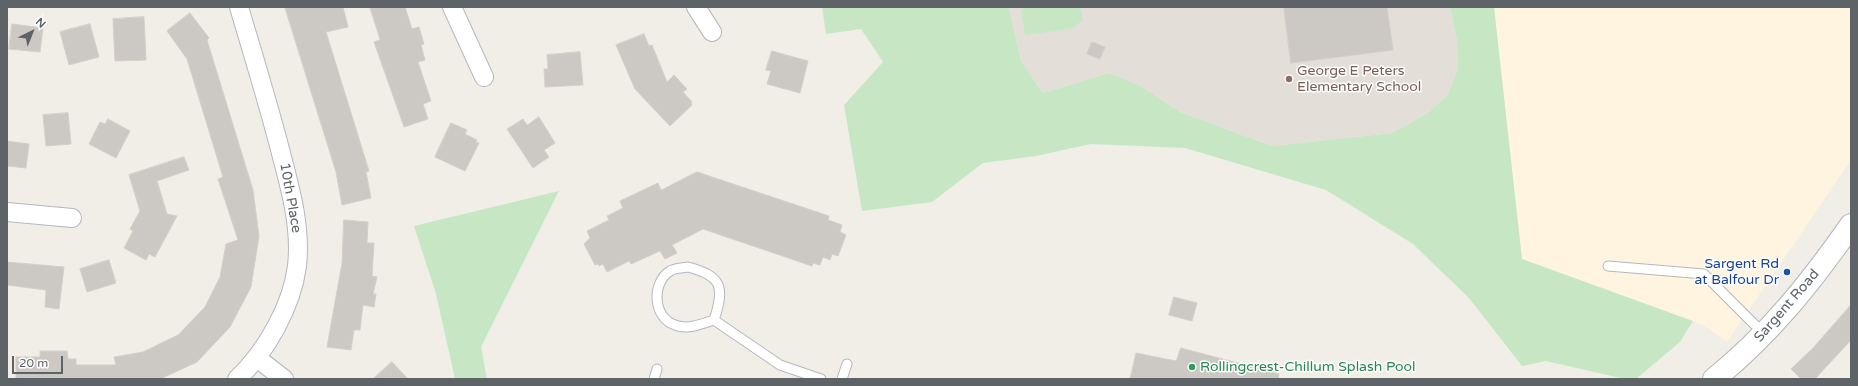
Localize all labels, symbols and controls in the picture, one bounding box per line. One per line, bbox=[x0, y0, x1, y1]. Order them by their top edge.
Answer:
north arrow bbox=[12, 12, 52, 52]
text: N bbox=[33, 15, 48, 31]
place label: George E Peters Elementary School bbox=[1297, 63, 1421, 96]
marker: George E Peters Elementary School bbox=[1284, 74, 1294, 84]
street label: 10th Place bbox=[276, 162, 304, 234]
place label: Sargent Rd at Balfour Dr bbox=[1695, 256, 1779, 288]
street label: Sargent Road bbox=[1751, 266, 1823, 346]
marker: Sargent Rd at Balfour Dr bbox=[1782, 267, 1792, 277]
scale bar bbox=[14, 348, 65, 374]
text: 20 m bbox=[19, 356, 48, 370]
place label: Rollingcrest-Chillum Splash Pool bbox=[1200, 359, 1416, 375]
marker: Rollingcrest-Chillum Splash Pool bbox=[1187, 362, 1197, 372]

